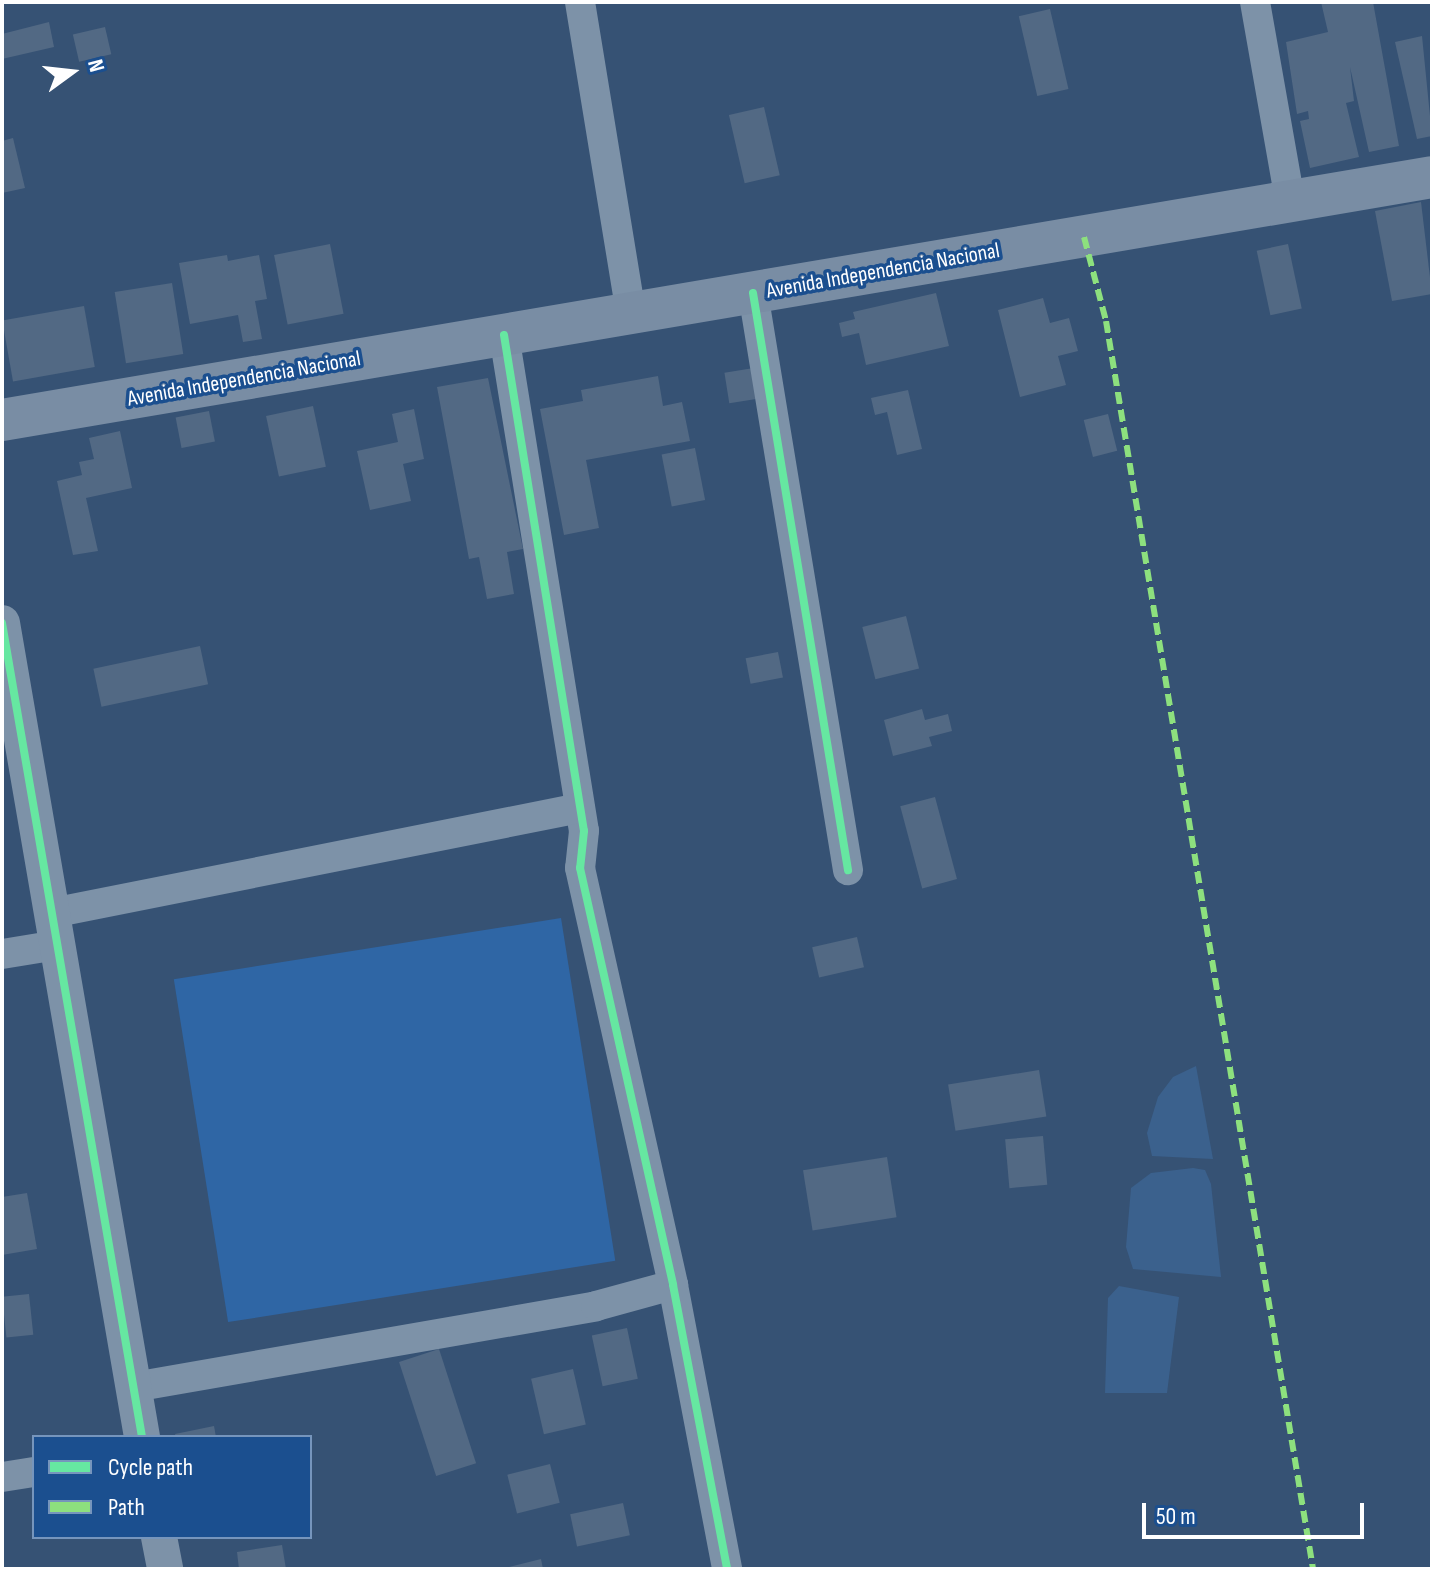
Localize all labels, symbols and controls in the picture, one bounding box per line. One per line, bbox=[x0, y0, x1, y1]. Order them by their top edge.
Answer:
north arrow bbox=[32, 32, 112, 112]
text: N bbox=[81, 56, 110, 75]
street label: Avenida Independencia Nacional bbox=[764, 237, 1002, 305]
street label: Avenida Independencia Nacional bbox=[125, 345, 363, 413]
legend bbox=[32, 1435, 312, 1539]
text: Cycle path bbox=[108, 1453, 193, 1482]
scale bar bbox=[1146, 1487, 1368, 1537]
text: Path bbox=[108, 1493, 145, 1522]
text: 50 m bbox=[1156, 1502, 1196, 1531]

